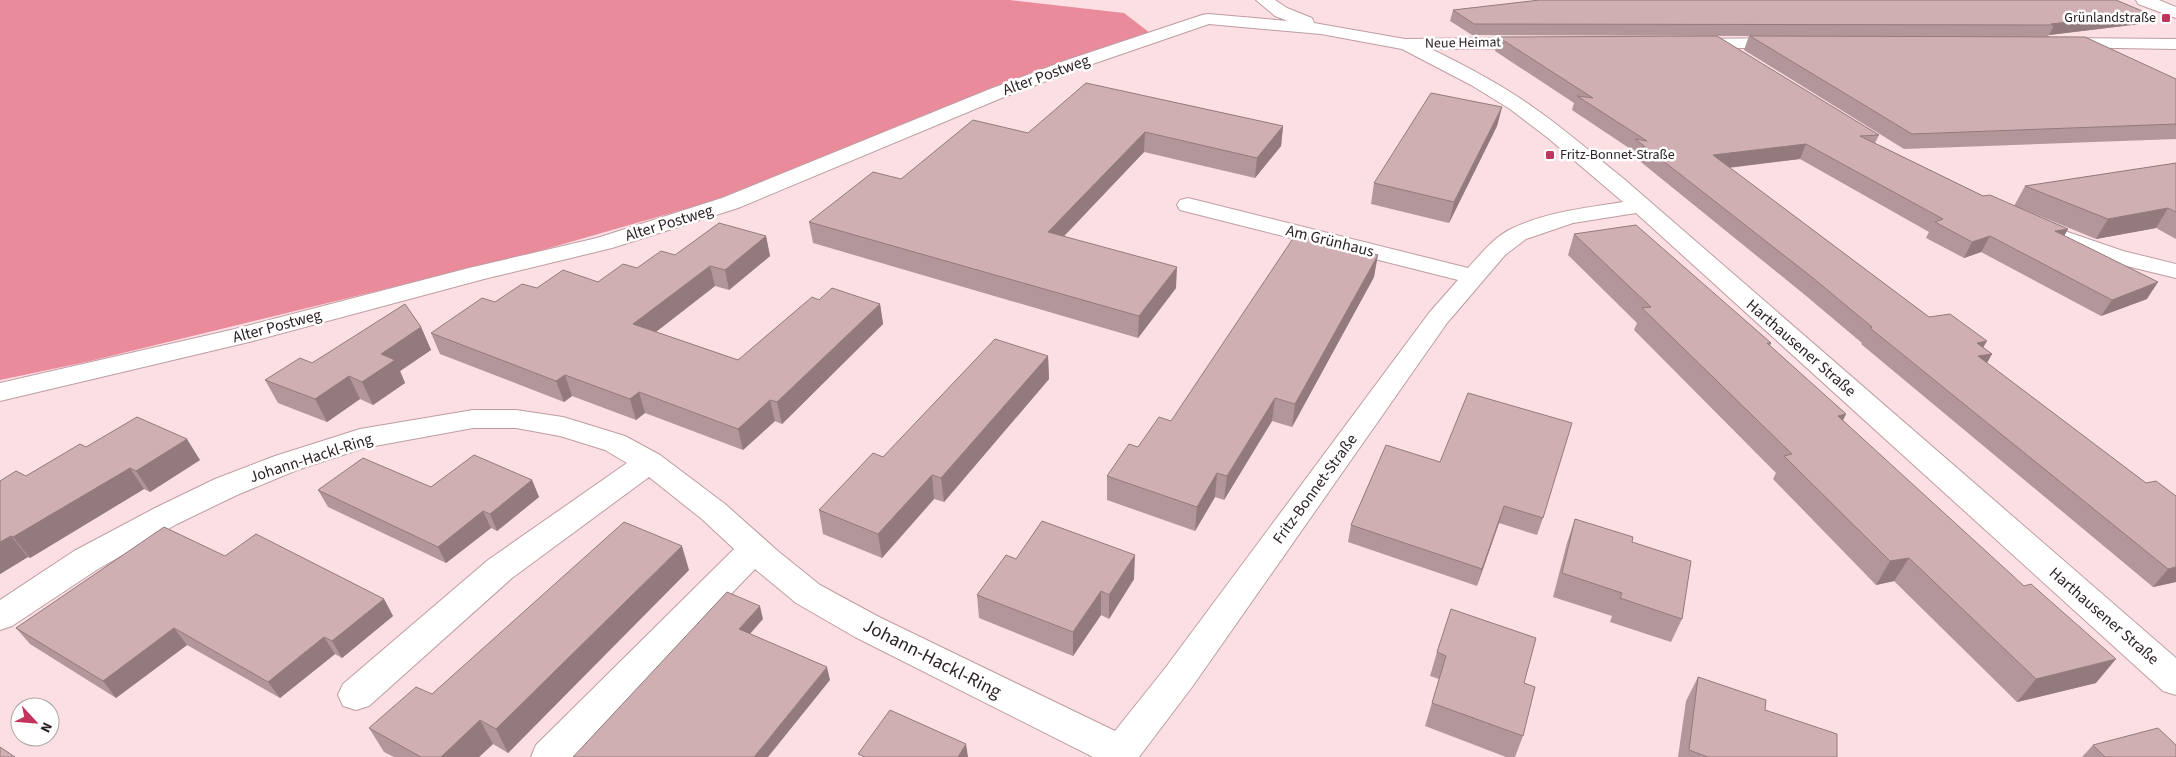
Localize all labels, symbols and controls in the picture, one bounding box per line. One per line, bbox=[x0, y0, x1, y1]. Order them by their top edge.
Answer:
place label: Grünlandstraße bbox=[2064, 8, 2156, 28]
marker: Grünlandstraße bbox=[2160, 12, 2172, 24]
street label: Neue Heimat bbox=[1425, 32, 1501, 54]
street label: Alter Postweg bbox=[999, 49, 1093, 101]
place label: Fritz-Bonnet-Straße bbox=[1560, 145, 1675, 165]
marker: Fritz-Bonnet-Straße bbox=[1544, 149, 1556, 161]
street label: Alter Postweg bbox=[622, 199, 716, 247]
street label: Am Grünhaus bbox=[1284, 219, 1377, 263]
street label: Harthausener Straße bbox=[1741, 294, 1861, 402]
street label: Alter Postweg bbox=[230, 304, 324, 348]
street label: Johann-Hackl-Ring bbox=[247, 428, 375, 488]
street label: Fritz-Bonnet-Straße bbox=[1268, 429, 1362, 548]
street label: Harthausener Straße bbox=[2044, 562, 2164, 670]
street label: Johann-Hackl-Ring bbox=[858, 612, 1006, 706]
north arrow bbox=[10, 697, 60, 747]
text: N bbox=[35, 719, 57, 736]

